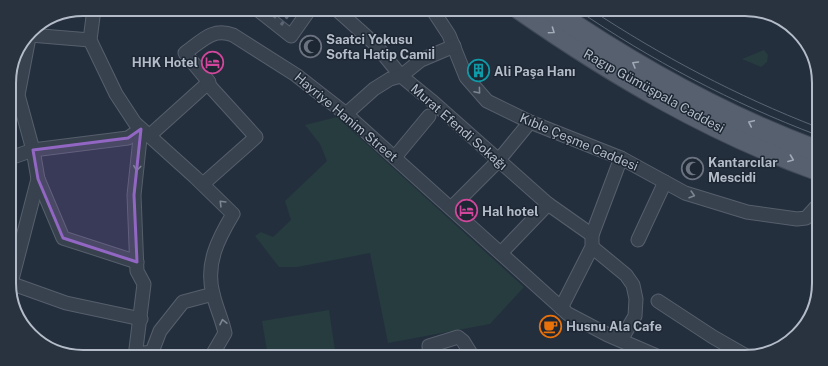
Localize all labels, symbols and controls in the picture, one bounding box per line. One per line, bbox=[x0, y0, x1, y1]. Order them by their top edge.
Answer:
one-way arrow bbox=[548, 26, 555, 34]
place label: Saatci Yokusu Softa Hatip Camiİ bbox=[326, 32, 435, 62]
mosque icon: Saatci Yokusu Softa Hatip Camiİ bbox=[298, 33, 324, 59]
street label: Ragıp Gümüşpala Caddesi bbox=[581, 46, 727, 136]
hotel icon: HHK Hotel bbox=[200, 49, 226, 75]
place label: HHK Hotel bbox=[132, 55, 198, 70]
building icon: Ali Paşa Hanı bbox=[466, 58, 492, 84]
one-way arrow bbox=[632, 61, 639, 68]
place label: Ali Paşa Hanı bbox=[494, 64, 575, 79]
street label: Hayriye Hanim Street bbox=[291, 70, 401, 164]
street label: Murat Efendi Sokağı bbox=[408, 81, 510, 173]
one-way arrow bbox=[474, 86, 481, 94]
street label: Kıble Çeşme Caddesi bbox=[518, 110, 640, 174]
one-way arrow bbox=[748, 120, 755, 128]
place label: Kantarcılar Mescidi bbox=[708, 155, 778, 185]
one-way arrow bbox=[788, 155, 795, 163]
mosque icon: Kantarcılar Mescidi bbox=[679, 156, 705, 182]
one-way arrow bbox=[133, 165, 142, 171]
one-way arrow bbox=[689, 190, 696, 199]
hotel icon: Hal hotel bbox=[453, 198, 479, 224]
one-way arrow bbox=[219, 200, 227, 208]
place label: Hal hotel bbox=[482, 204, 539, 219]
cafe icon: Husnu Ala Cafe bbox=[538, 313, 564, 339]
one-way arrow bbox=[219, 319, 227, 325]
place label: Husnu Ala Cafe bbox=[566, 319, 662, 334]

